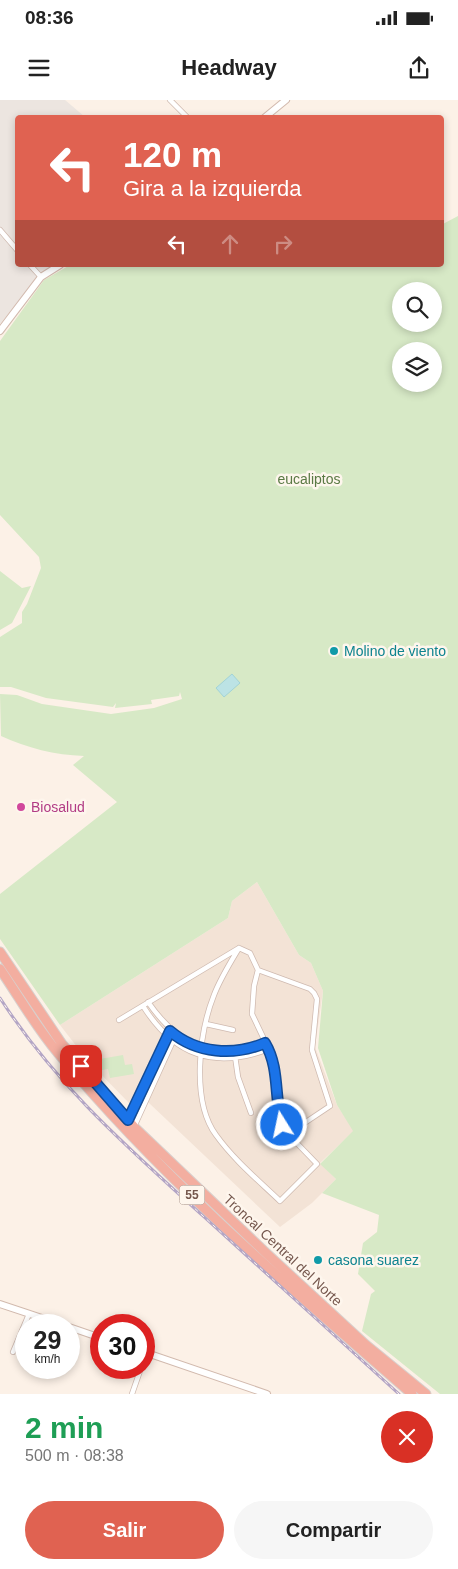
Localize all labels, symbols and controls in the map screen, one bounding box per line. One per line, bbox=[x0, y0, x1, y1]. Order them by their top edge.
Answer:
text: 08:36 bbox=[25, 7, 74, 28]
icon: menu bbox=[25, 54, 53, 82]
icon: share bbox=[405, 54, 433, 82]
text: Headway bbox=[181, 55, 277, 80]
icon: left bbox=[40, 135, 105, 200]
text: 120 m bbox=[123, 135, 222, 174]
text: Gira a la izquierda bbox=[123, 176, 302, 201]
icon: left bbox=[163, 230, 191, 258]
icon: ahead bbox=[216, 230, 244, 258]
icon: right bbox=[269, 230, 297, 258]
map controls bbox=[392, 282, 442, 392]
button: search bbox=[392, 282, 442, 332]
button: layers bbox=[392, 342, 442, 392]
park label: eucaliptos bbox=[277, 471, 341, 487]
place label: Molino de viento bbox=[344, 643, 446, 659]
marker: Molino de viento bbox=[328, 645, 340, 657]
place label: Biosalud bbox=[31, 799, 85, 815]
marker: Biosalud bbox=[15, 801, 27, 813]
pin bbox=[60, 1045, 102, 1087]
icon: arrive bbox=[67, 1052, 95, 1080]
position arrow bbox=[255, 1098, 307, 1150]
road number: 55 bbox=[180, 1186, 204, 1204]
street label: Troncal Central del Norte bbox=[221, 1191, 346, 1309]
place label: casona suarez bbox=[328, 1252, 419, 1268]
marker: casona suarez bbox=[312, 1254, 324, 1266]
speed limit sign: 30 bbox=[90, 1314, 155, 1379]
text: 29 bbox=[34, 1326, 61, 1354]
text: km/h bbox=[34, 1352, 61, 1366]
text: 2 min bbox=[25, 1411, 103, 1444]
button: close bbox=[381, 1411, 433, 1463]
text: 500 m · 08:38 bbox=[25, 1447, 124, 1464]
button: Salir bbox=[25, 1501, 224, 1559]
button: Compartir bbox=[234, 1501, 433, 1559]

